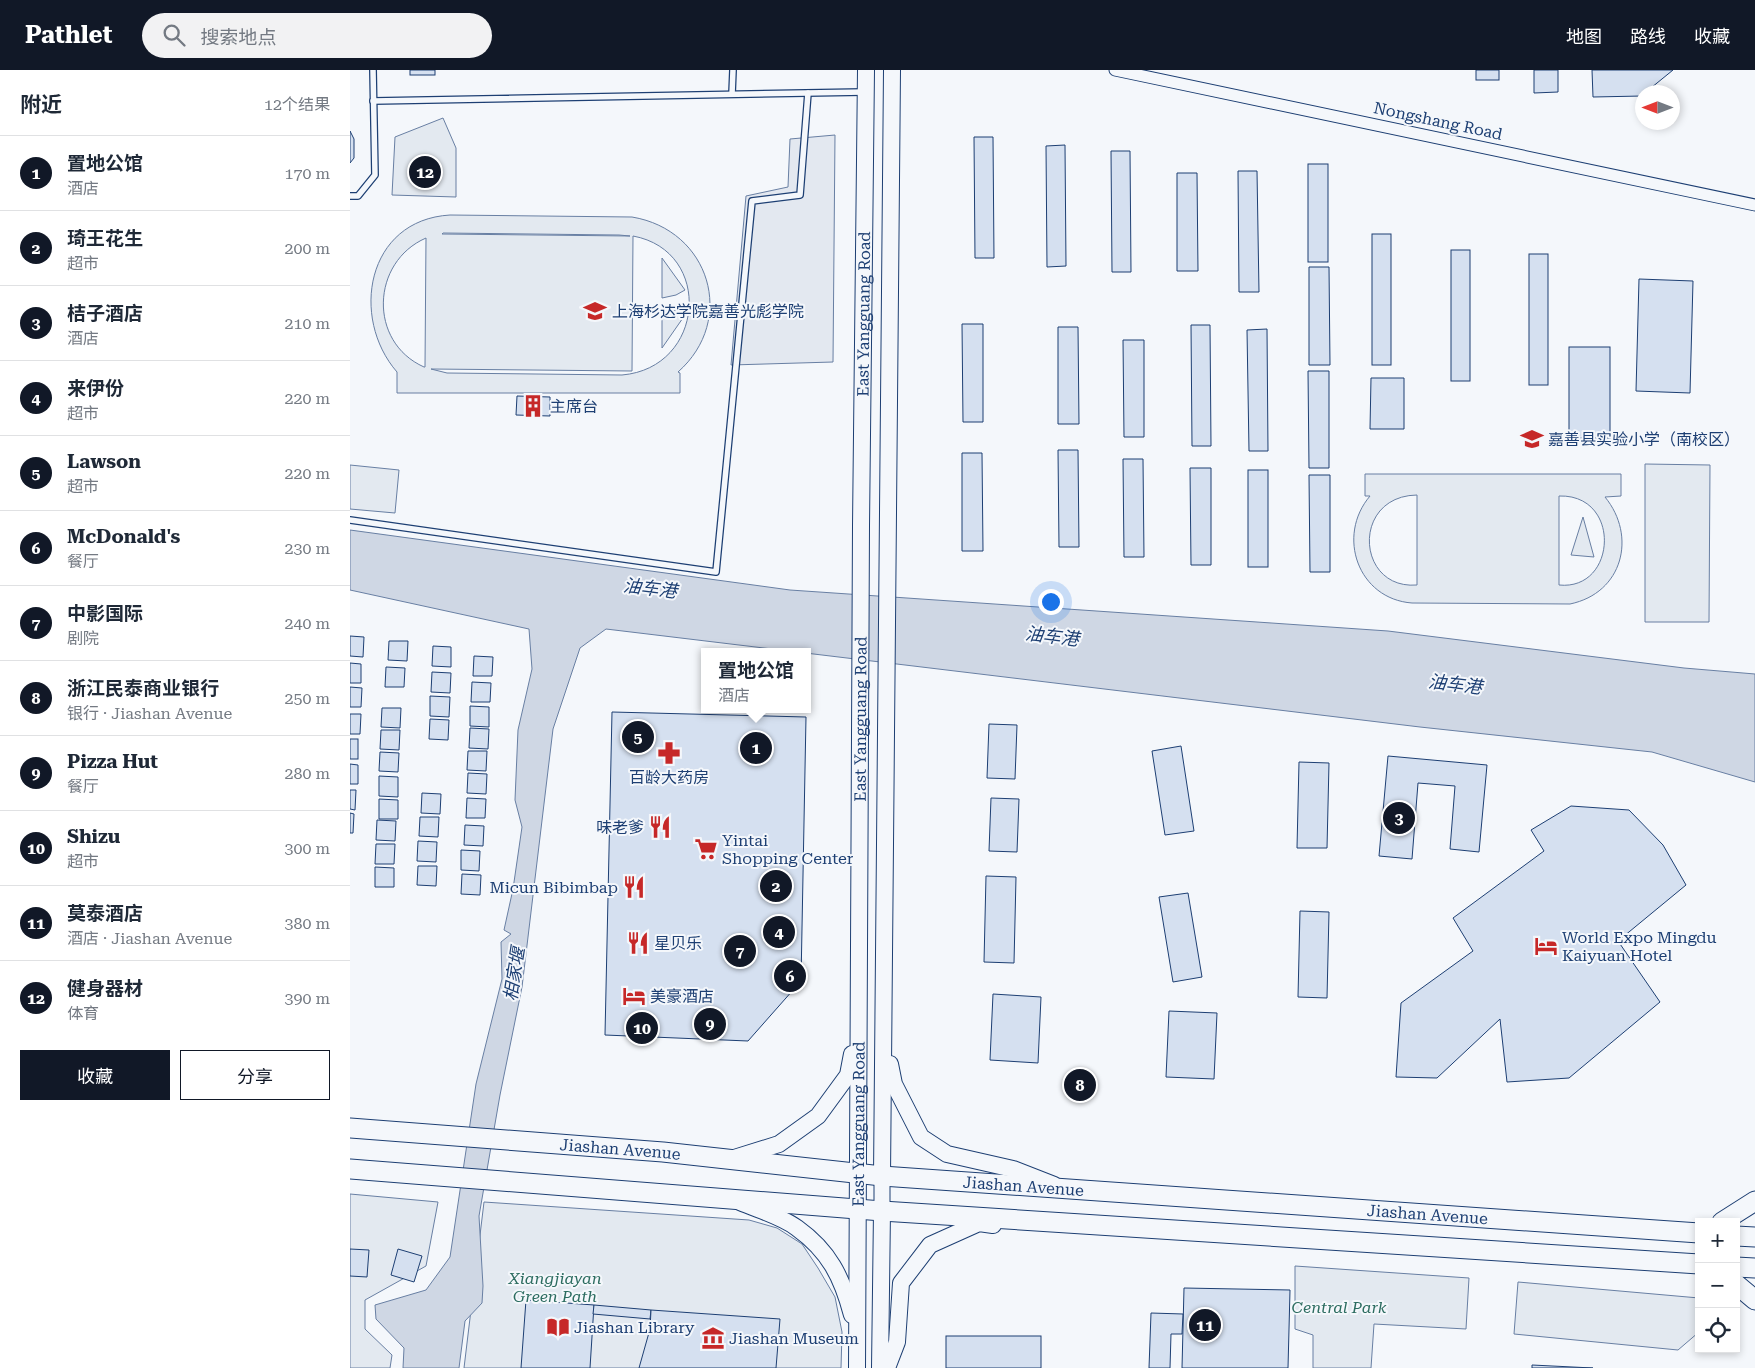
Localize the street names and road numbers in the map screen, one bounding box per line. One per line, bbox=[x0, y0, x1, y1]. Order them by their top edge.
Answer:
street label: Nongshang Road bbox=[1372, 98, 1504, 144]
street label: East Yangguang Road bbox=[853, 231, 874, 397]
street label: East Yangguang Road bbox=[850, 636, 870, 802]
street label: East Yangguang Road bbox=[848, 1041, 868, 1207]
street label: Jiashan Avenue bbox=[559, 1135, 682, 1163]
street label: Jiashan Avenue bbox=[962, 1172, 1085, 1200]
street label: Jiashan Avenue bbox=[1366, 1200, 1489, 1228]

